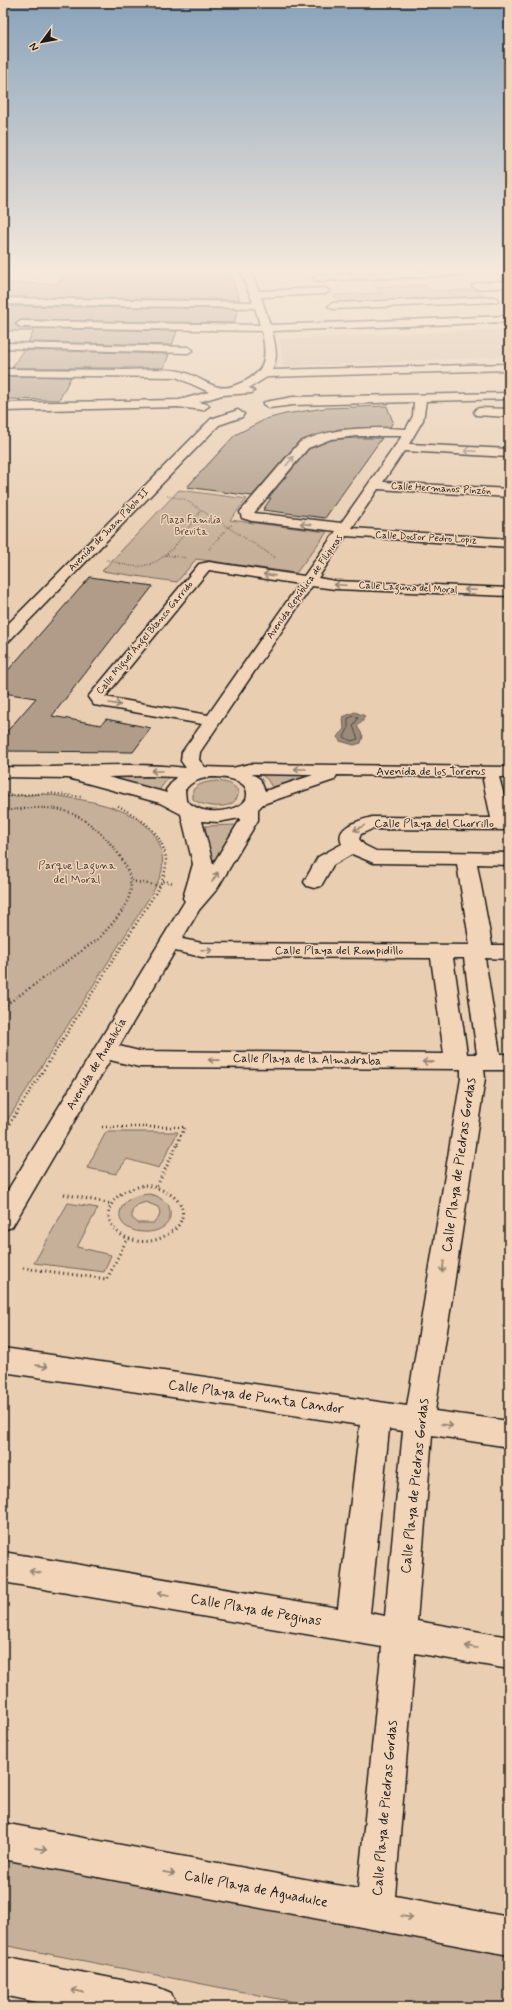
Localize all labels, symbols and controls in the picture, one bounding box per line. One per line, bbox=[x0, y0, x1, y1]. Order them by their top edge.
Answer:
north arrow bbox=[22, 22, 62, 62]
text: N bbox=[26, 40, 42, 54]
one-way arrow bbox=[464, 447, 477, 455]
one-way arrow bbox=[286, 455, 295, 466]
street label: Calle Hermanos Pinzón bbox=[391, 480, 491, 498]
street label: Avenida de Juan Pablo II bbox=[66, 485, 152, 574]
park label: Plaza Familia Brevita bbox=[161, 514, 221, 539]
one-way arrow bbox=[300, 520, 313, 527]
street label: Calle Doctor Pedro Lopiz bbox=[375, 529, 477, 547]
street label: Avenida República de Filipinas bbox=[264, 532, 346, 642]
one-way arrow bbox=[263, 571, 276, 579]
street label: Calle Miguel Ángel Blanco Garrido bbox=[92, 577, 198, 699]
street label: Calle Laguna del Moral bbox=[358, 579, 458, 599]
one-way arrow bbox=[334, 581, 347, 588]
one-way arrow bbox=[464, 587, 477, 594]
one-way arrow bbox=[108, 700, 121, 708]
street label: Avenida de los Toreros bbox=[376, 764, 486, 780]
one-way arrow bbox=[294, 765, 307, 773]
one-way arrow bbox=[151, 767, 164, 775]
street label: Calle Playa del Chorrillo bbox=[374, 816, 494, 832]
one-way arrow bbox=[353, 825, 365, 832]
park label: Parque Laguna del Moral bbox=[38, 858, 117, 888]
one-way arrow bbox=[211, 872, 219, 883]
street label: Calle Playa del Rompidillo bbox=[275, 943, 404, 959]
one-way arrow bbox=[200, 946, 213, 954]
street label: Avenida de Andalucía bbox=[63, 1015, 131, 1113]
street label: Calle Playa de la Almadraba bbox=[233, 1051, 381, 1069]
one-way arrow bbox=[208, 1056, 221, 1063]
one-way arrow bbox=[422, 1058, 435, 1066]
street label: Calle Playa de Piedras Gordas bbox=[438, 1076, 480, 1254]
one-way arrow bbox=[439, 1260, 447, 1273]
one-way arrow bbox=[35, 1362, 48, 1370]
street label: Calle Playa de Punta Candor bbox=[167, 1376, 345, 1418]
street label: Calle Playa de Piedras Gordas bbox=[397, 1397, 433, 1575]
one-way arrow bbox=[440, 1421, 453, 1429]
one-way arrow bbox=[29, 1568, 42, 1576]
one-way arrow bbox=[157, 1590, 170, 1598]
street label: Calle Playa de Peginas bbox=[189, 1590, 323, 1631]
one-way arrow bbox=[464, 1642, 477, 1650]
street label: Calle Playa de Piedras Gordas bbox=[368, 1719, 402, 1897]
one-way arrow bbox=[34, 1845, 47, 1853]
street label: Calle Playa de Aguadulce bbox=[182, 1866, 330, 1912]
one-way arrow bbox=[162, 1869, 175, 1877]
one-way arrow bbox=[400, 1914, 413, 1922]
one-way arrow bbox=[71, 1987, 84, 1995]

